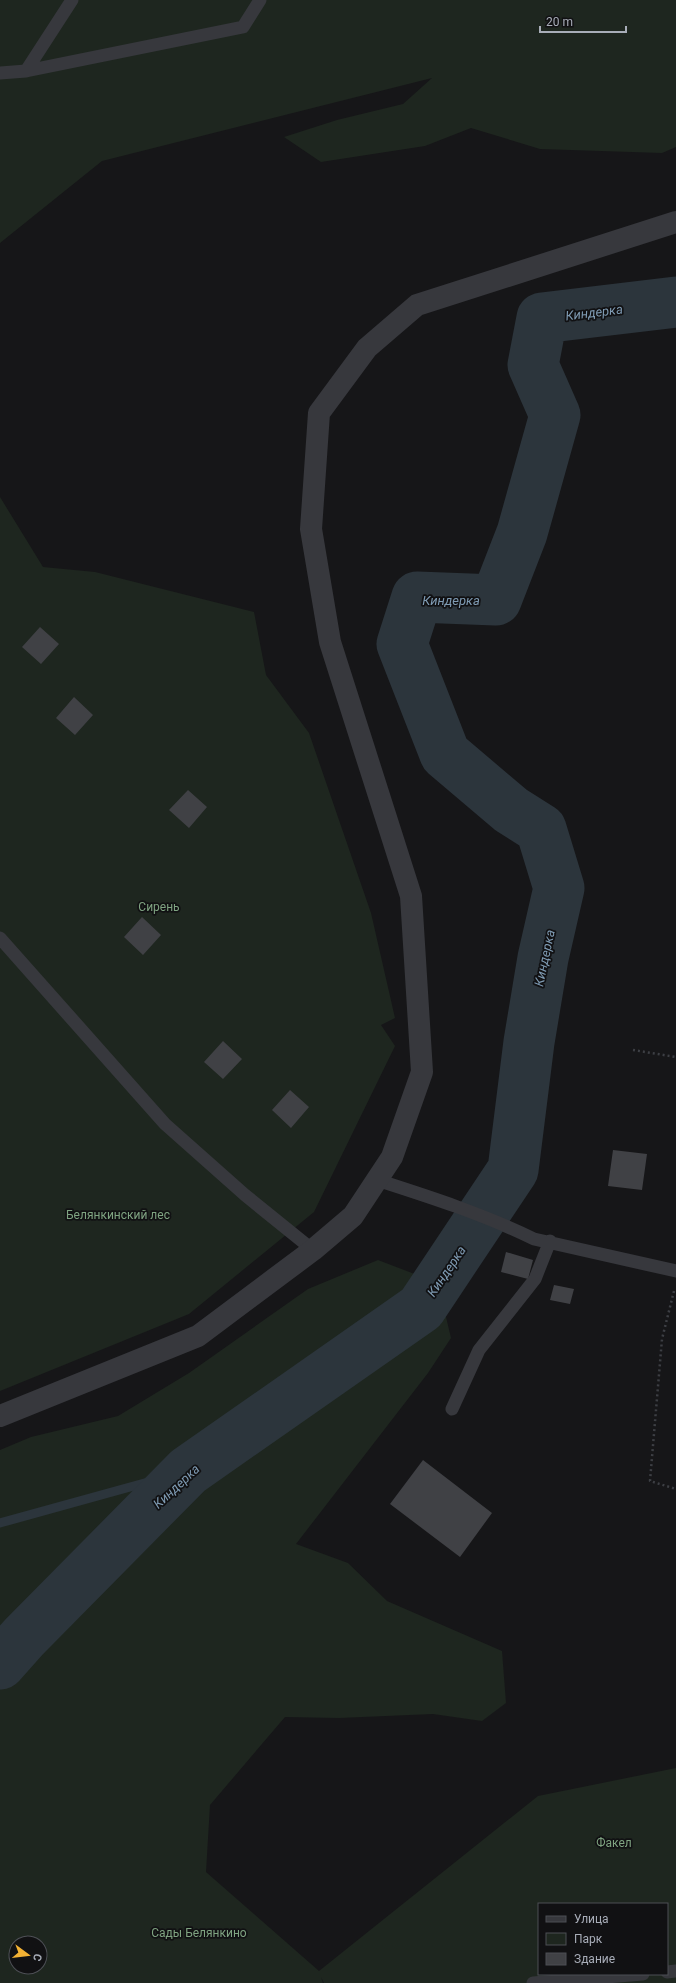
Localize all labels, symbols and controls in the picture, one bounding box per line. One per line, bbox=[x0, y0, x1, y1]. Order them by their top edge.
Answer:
scale bar bbox=[540, 8, 626, 34]
text: 20 m bbox=[546, 15, 573, 29]
water label: Киндерка bbox=[565, 302, 624, 323]
water label: Киндерка bbox=[422, 593, 480, 608]
park label: Сирень bbox=[138, 900, 180, 914]
water label: Киндерка bbox=[531, 928, 558, 988]
park label: Белянкинский лес bbox=[66, 1208, 170, 1222]
water label: Киндерка bbox=[424, 1243, 469, 1299]
water label: Киндерка bbox=[150, 1461, 203, 1511]
park label: Факел bbox=[596, 1836, 632, 1850]
legend bbox=[538, 1903, 668, 1975]
text: Улица bbox=[574, 1912, 609, 1926]
park label: Сады Белянкино bbox=[151, 1926, 247, 1940]
text: Парк bbox=[574, 1932, 603, 1946]
north arrow bbox=[8, 1935, 48, 1975]
text: С bbox=[30, 1952, 44, 1963]
text: Здание bbox=[574, 1952, 615, 1966]

